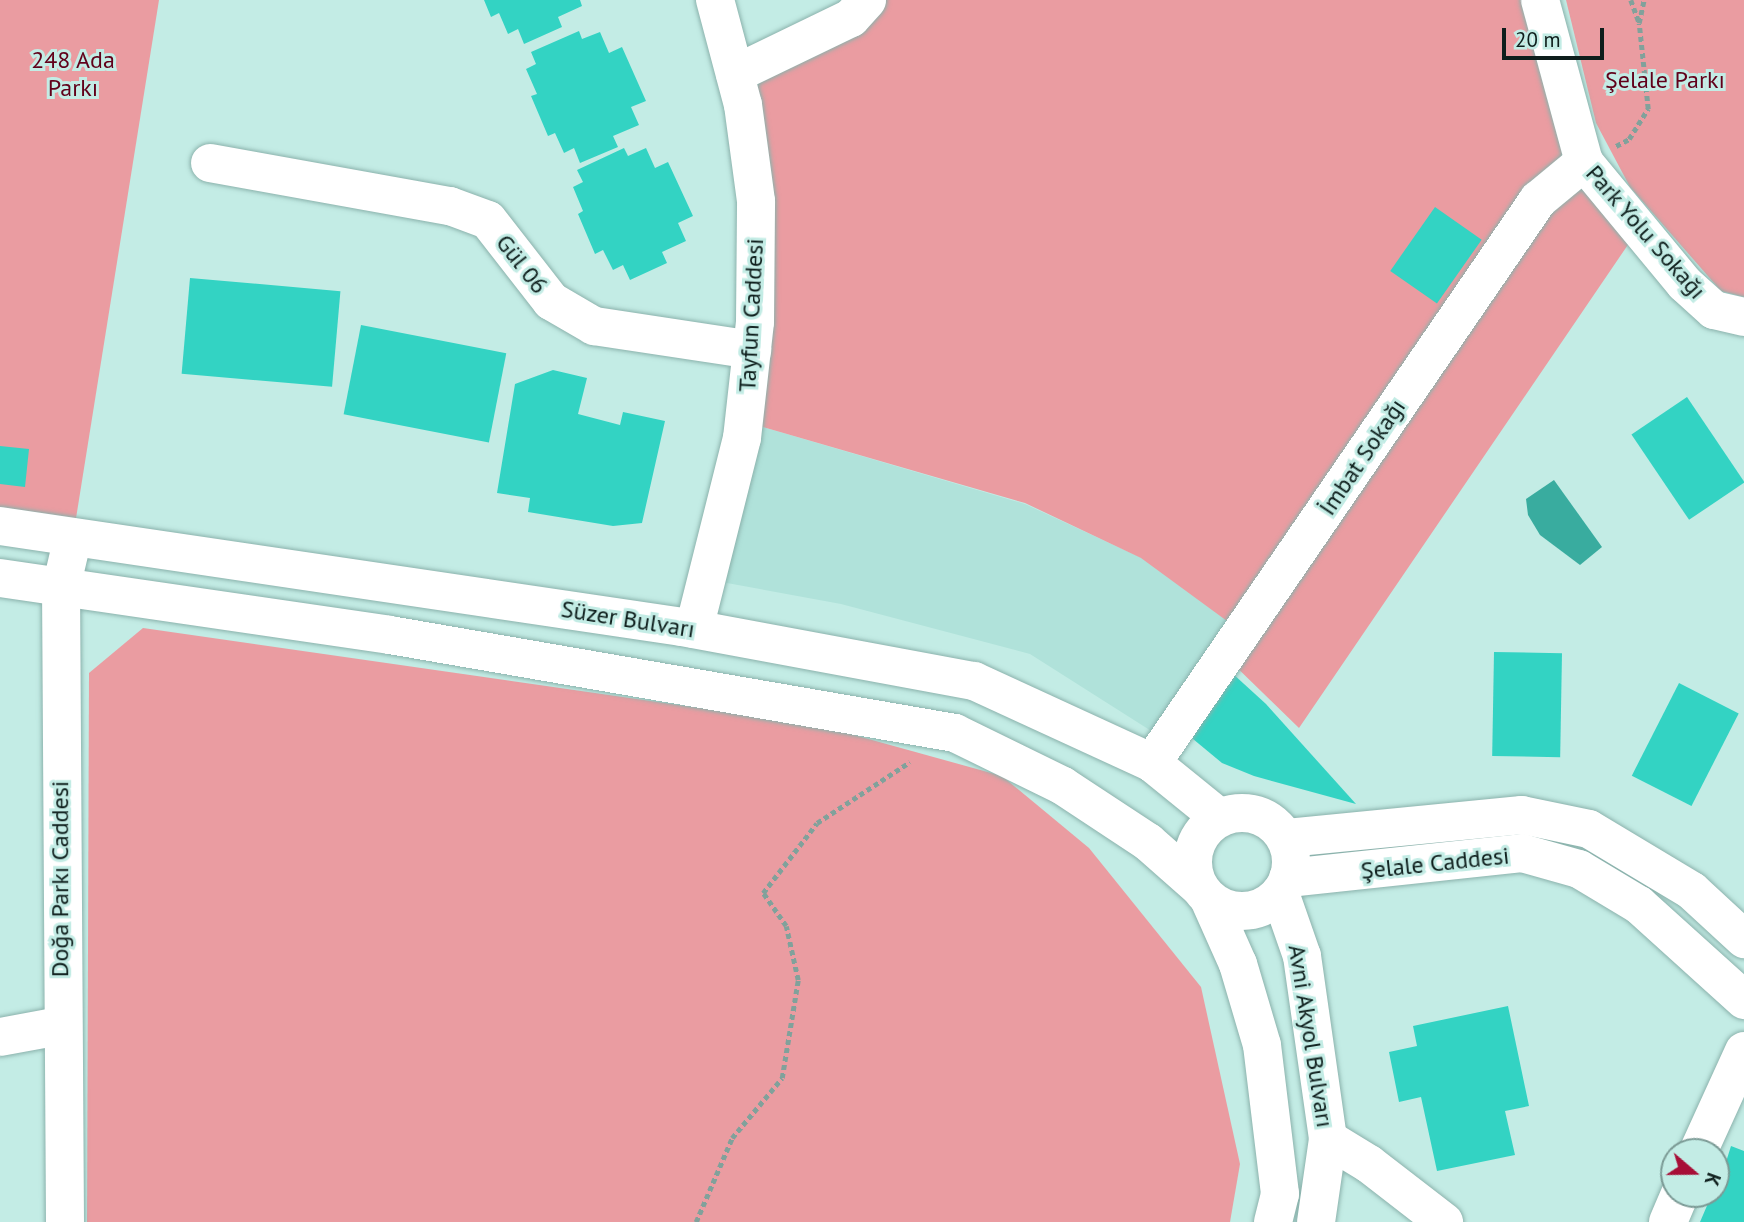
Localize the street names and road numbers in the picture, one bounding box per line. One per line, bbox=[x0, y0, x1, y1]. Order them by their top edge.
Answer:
street label: Park Yolu Sokağı bbox=[1580, 159, 1712, 305]
street label: Gül 06 bbox=[490, 229, 554, 299]
street label: Tayfun Caddesi bbox=[733, 237, 769, 393]
street label: İmbat Sokağı bbox=[1313, 393, 1411, 521]
street label: Süzer Bulvarı bbox=[559, 594, 697, 644]
street label: Doğa Parkı Caddesi bbox=[46, 781, 74, 977]
street label: Şelale Caddesi bbox=[1359, 841, 1511, 885]
street label: Avni Akyol Bulvarı bbox=[1282, 942, 1340, 1130]

